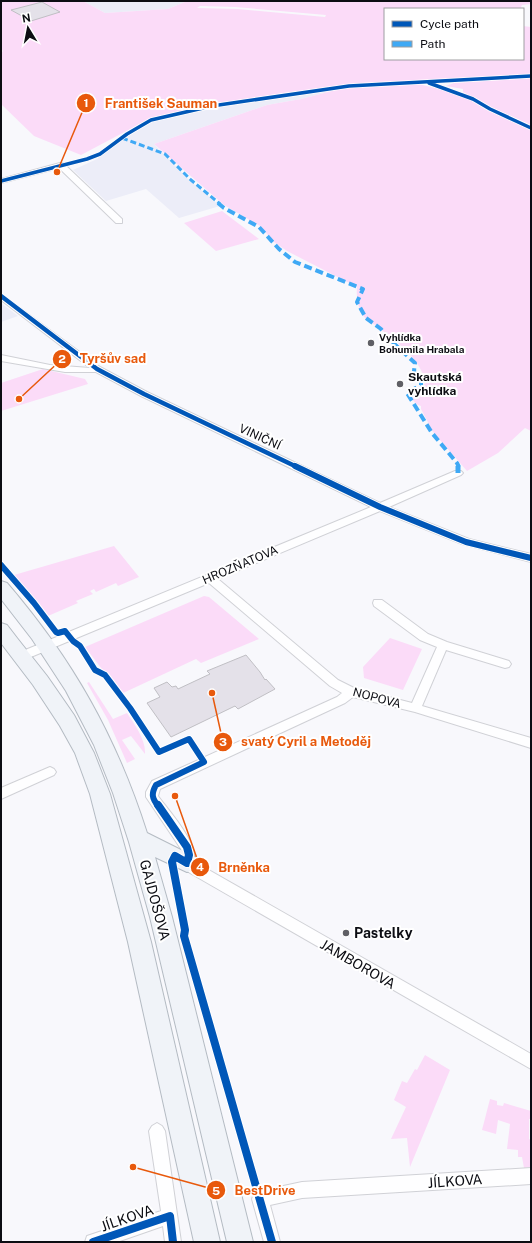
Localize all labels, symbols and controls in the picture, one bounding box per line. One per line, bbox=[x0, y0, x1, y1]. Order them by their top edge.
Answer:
north arrow bbox=[8, 8, 48, 48]
legend bbox=[384, 8, 524, 60]
text: N bbox=[21, 11, 32, 25]
text: Cycle path bbox=[420, 17, 479, 31]
text: Path bbox=[420, 37, 446, 51]
callout: František Sauman bbox=[76, 91, 225, 116]
text: 1 bbox=[83, 96, 89, 110]
text: František Sauman bbox=[105, 96, 217, 111]
place label: Vyhlídka Bohumila Hrabala bbox=[379, 331, 465, 355]
marker: Vyhlídka Bohumila Hrabala bbox=[366, 338, 376, 348]
callout: Tyršův sad bbox=[52, 346, 154, 371]
text: Tyršův sad bbox=[80, 351, 146, 366]
text: 2 bbox=[58, 352, 66, 366]
place label: Skautská vyhlídka bbox=[408, 370, 462, 398]
marker: Skautská vyhlídka bbox=[395, 379, 405, 389]
street label: VINIČNÍ bbox=[237, 421, 284, 453]
street label: HROZŇATOVA bbox=[200, 543, 280, 587]
street label: NOPOVA bbox=[351, 685, 403, 711]
callout: svatý Cyril a Metoděj bbox=[213, 729, 379, 754]
text: svatý Cyril a Metoděj bbox=[241, 734, 371, 749]
text: 3 bbox=[219, 735, 227, 749]
callout: Brněnka bbox=[190, 855, 278, 880]
street label: GAJDOŠOVA bbox=[137, 858, 174, 942]
text: 4 bbox=[196, 860, 204, 874]
text: Brněnka bbox=[218, 860, 270, 875]
place label: Pastelky bbox=[354, 925, 413, 941]
marker: Pastelky bbox=[341, 928, 351, 938]
street label: JAMBOROVA bbox=[318, 936, 398, 992]
street label: JÍLKOVA bbox=[427, 1170, 483, 1191]
callout: BestDrive bbox=[206, 1178, 303, 1203]
text: BestDrive bbox=[235, 1183, 295, 1198]
text: 5 bbox=[212, 1184, 220, 1198]
street label: JÍLKOVA bbox=[98, 1201, 156, 1234]

